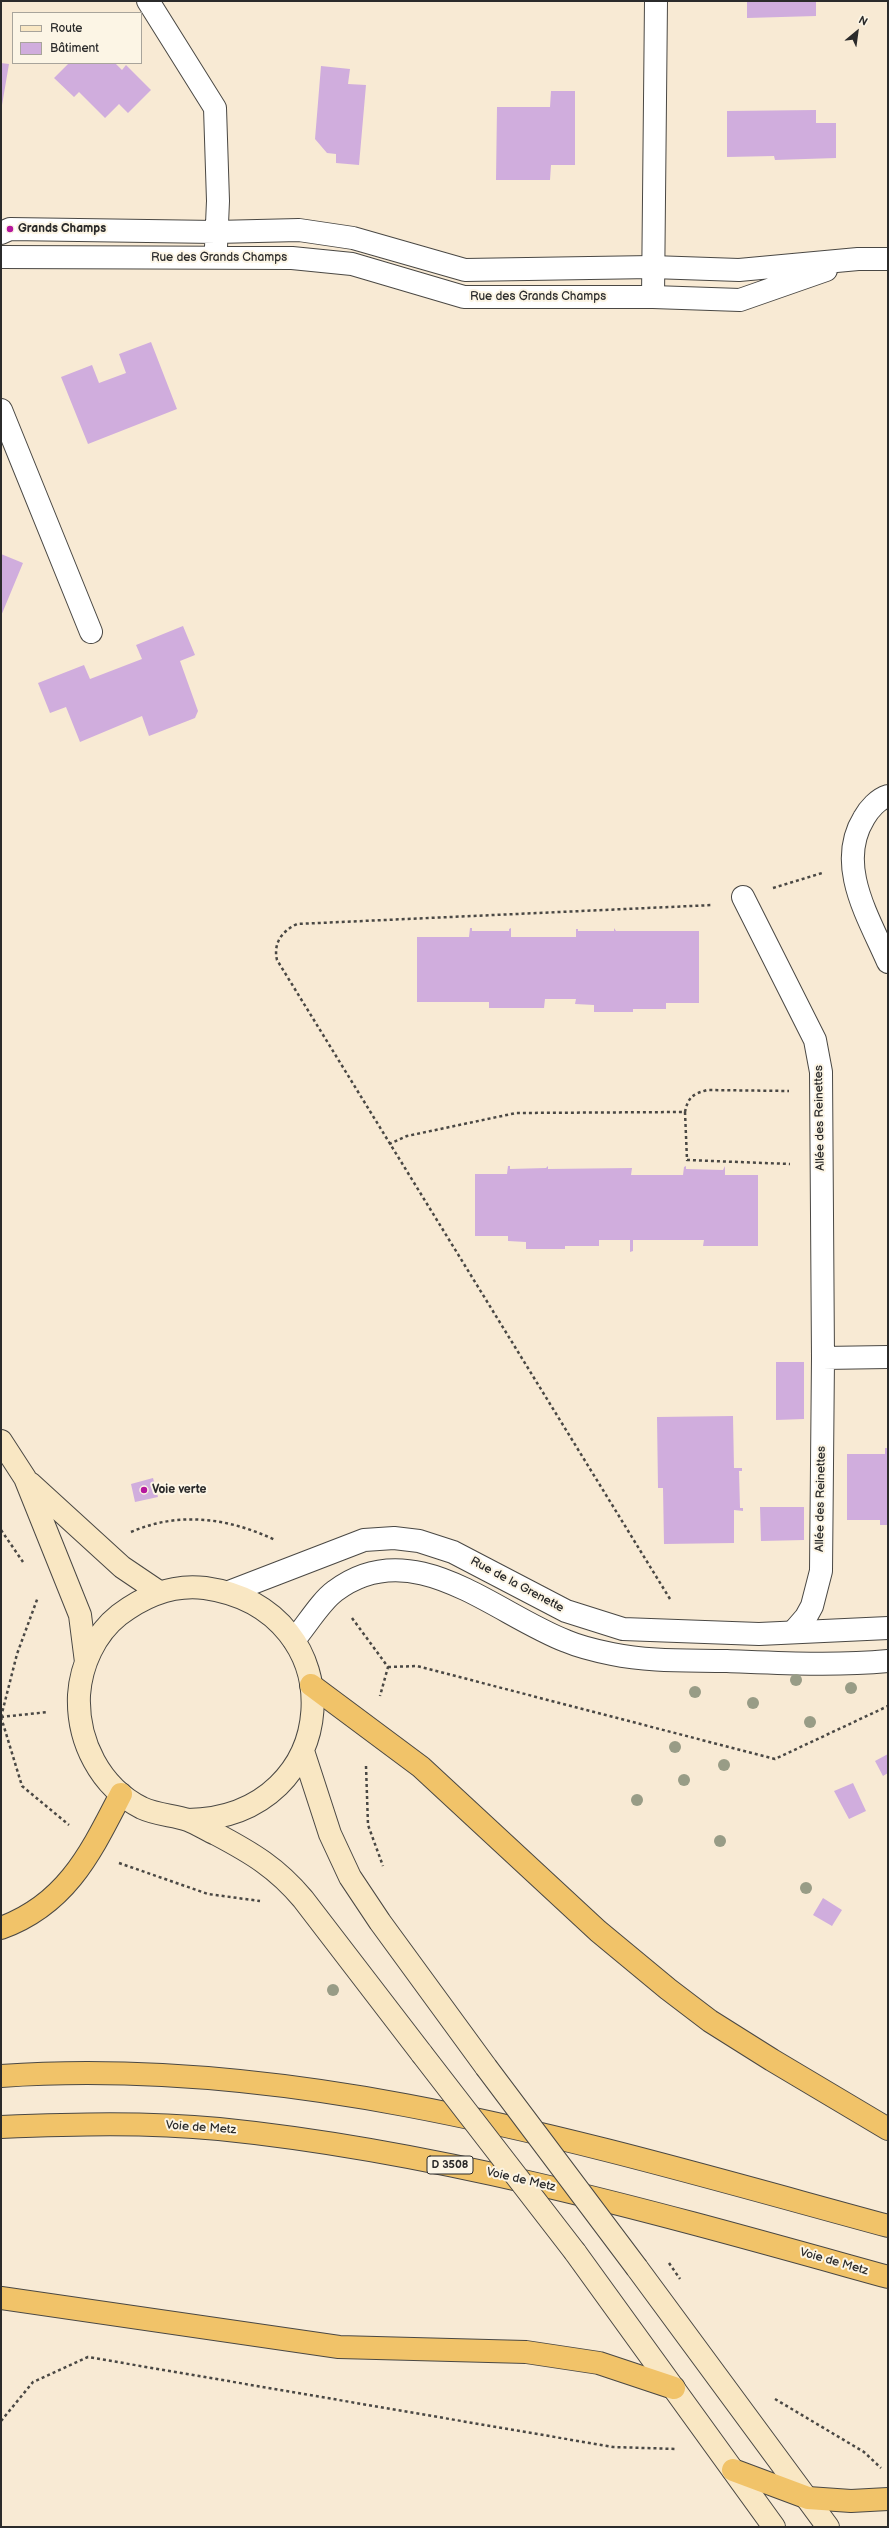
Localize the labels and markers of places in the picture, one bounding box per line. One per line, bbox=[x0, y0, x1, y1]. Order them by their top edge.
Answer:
place label: Grands Champs bbox=[18, 222, 106, 236]
marker: Grands Champs bbox=[5, 224, 15, 234]
place label: Voie verte bbox=[152, 1483, 206, 1497]
marker: Voie verte bbox=[139, 1485, 149, 1495]

